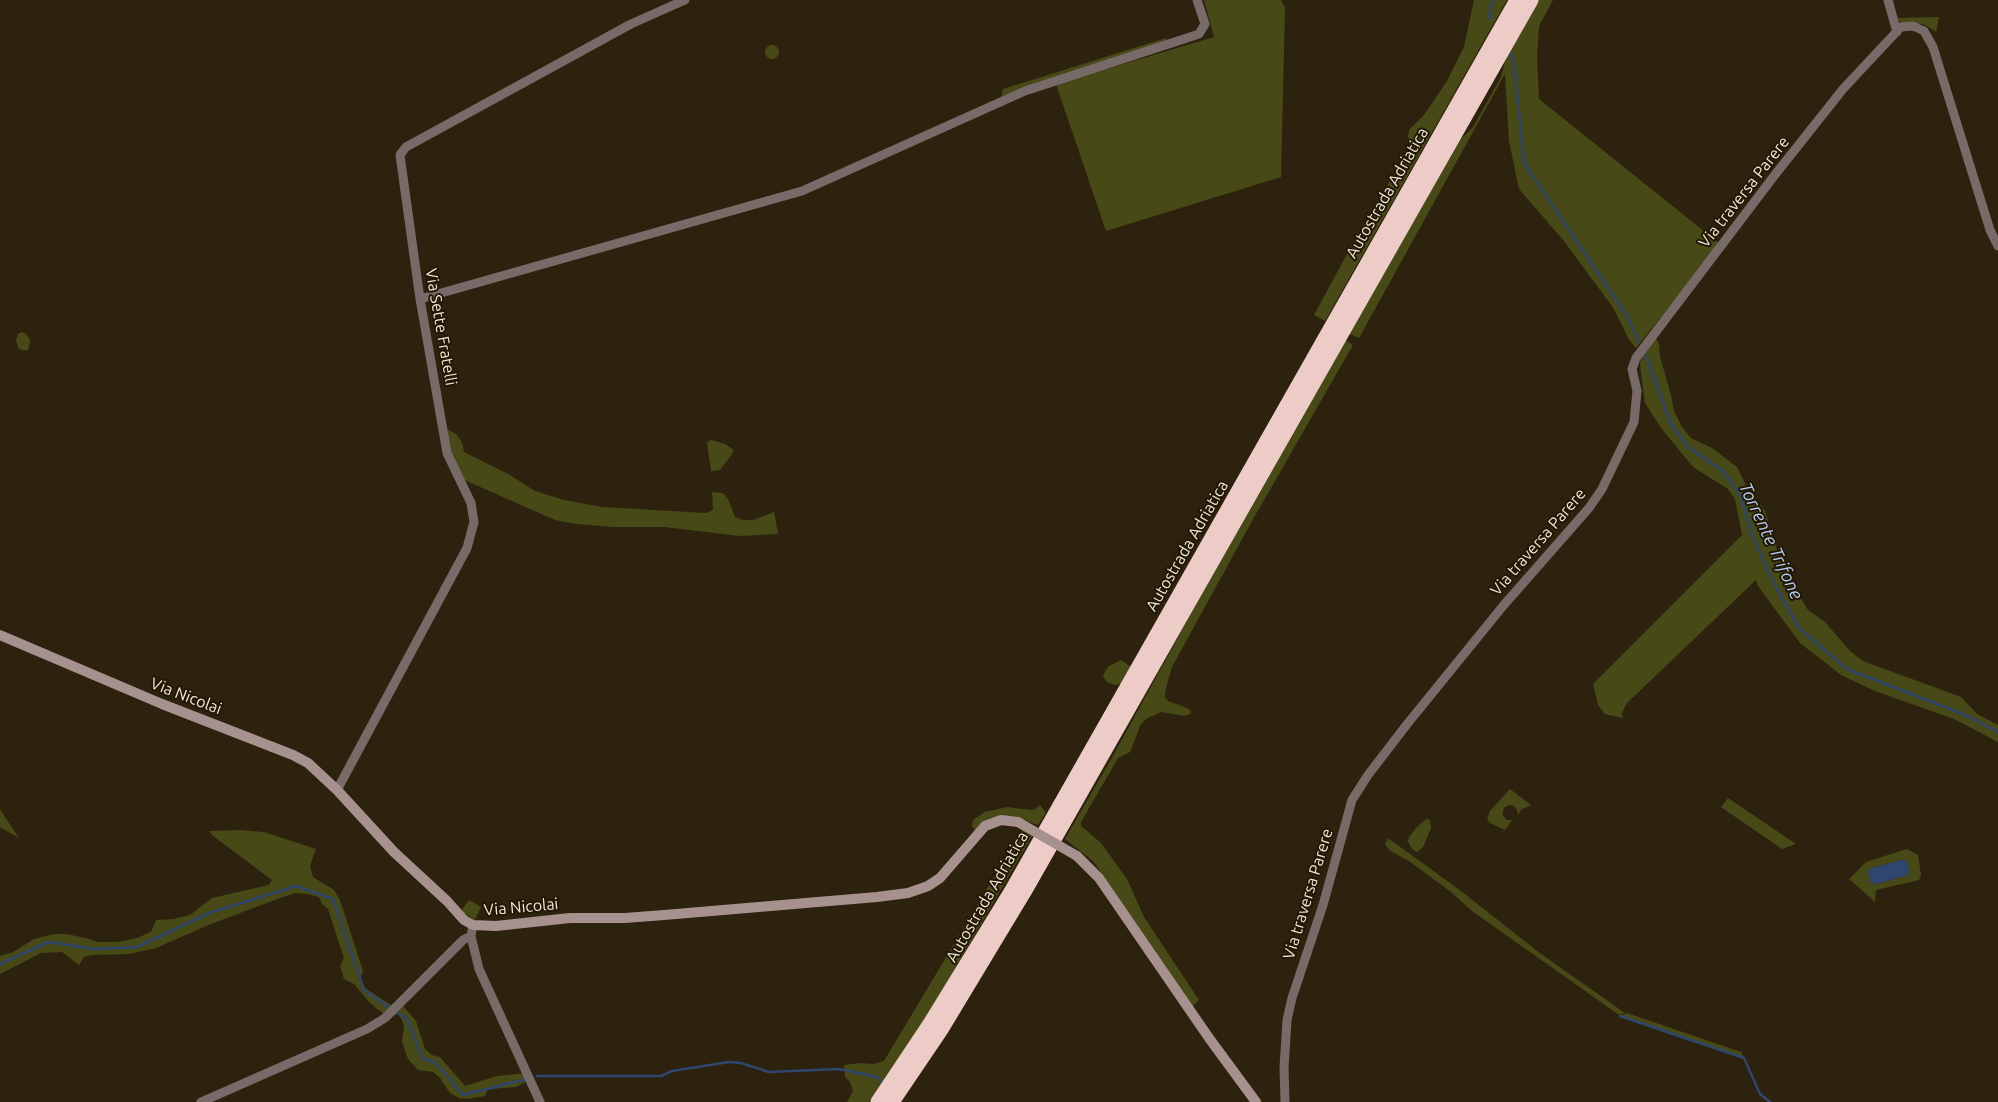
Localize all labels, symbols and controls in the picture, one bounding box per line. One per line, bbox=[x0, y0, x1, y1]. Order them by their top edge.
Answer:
street label: Autostrada Adriatica bbox=[1342, 124, 1432, 262]
street label: Via traversa Parere bbox=[1695, 133, 1793, 251]
street label: Via Sette Fratelli bbox=[421, 267, 461, 387]
street label: Autostrada Adriatica bbox=[1142, 477, 1232, 615]
water label: Torrente Trifone bbox=[1734, 479, 1808, 603]
street label: Via traversa Parere bbox=[1486, 484, 1590, 600]
street label: Via Nicolai bbox=[148, 674, 224, 718]
street label: Via traversa Parere bbox=[1279, 826, 1337, 962]
street label: Autostrada Adriatica bbox=[942, 828, 1032, 966]
street label: Via Nicolai bbox=[483, 894, 559, 920]

